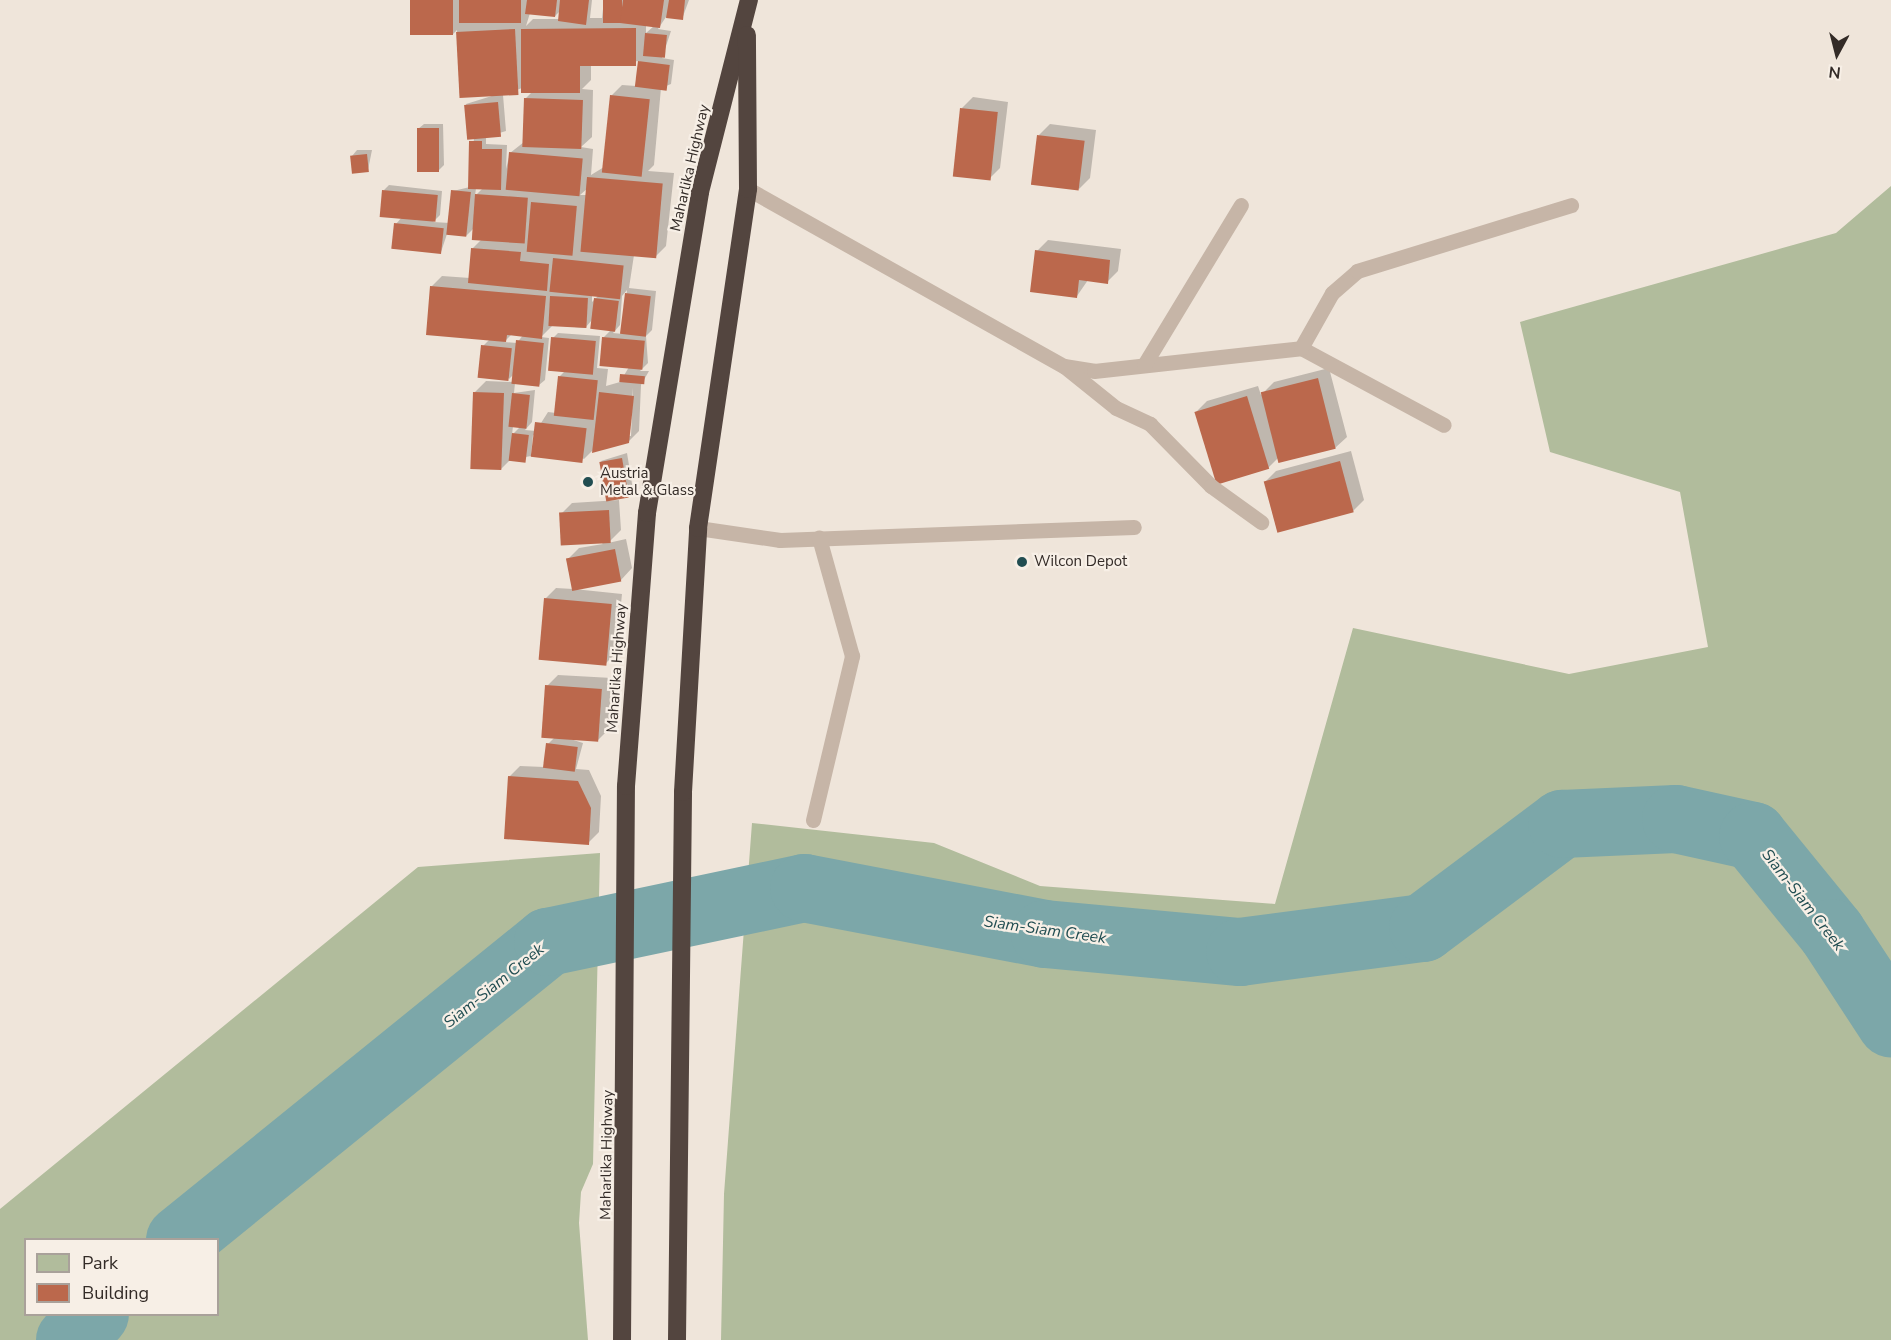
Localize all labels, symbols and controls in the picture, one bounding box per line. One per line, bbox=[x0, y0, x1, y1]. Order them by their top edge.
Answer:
north arrow bbox=[1807, 24, 1867, 84]
text: N bbox=[1828, 60, 1842, 84]
street label: Maharlika Highway bbox=[667, 103, 713, 233]
place label: Austria Metal & Glass bbox=[600, 464, 694, 499]
marker: Austria Metal & Glass bbox=[581, 475, 595, 489]
place label: Wilcon Depot bbox=[1034, 553, 1127, 571]
marker: Wilcon Depot bbox=[1015, 555, 1029, 569]
street label: Maharlika Highway bbox=[603, 603, 631, 733]
water label: Siam-Siam Creek bbox=[1757, 845, 1849, 955]
water label: Siam-Siam Creek bbox=[983, 912, 1107, 948]
water label: Siam-Siam Creek bbox=[440, 940, 548, 1032]
street label: Maharlika Highway bbox=[597, 1090, 617, 1220]
legend bbox=[24, 1238, 219, 1316]
text: Park bbox=[82, 1251, 118, 1275]
text: Building bbox=[82, 1281, 149, 1305]

